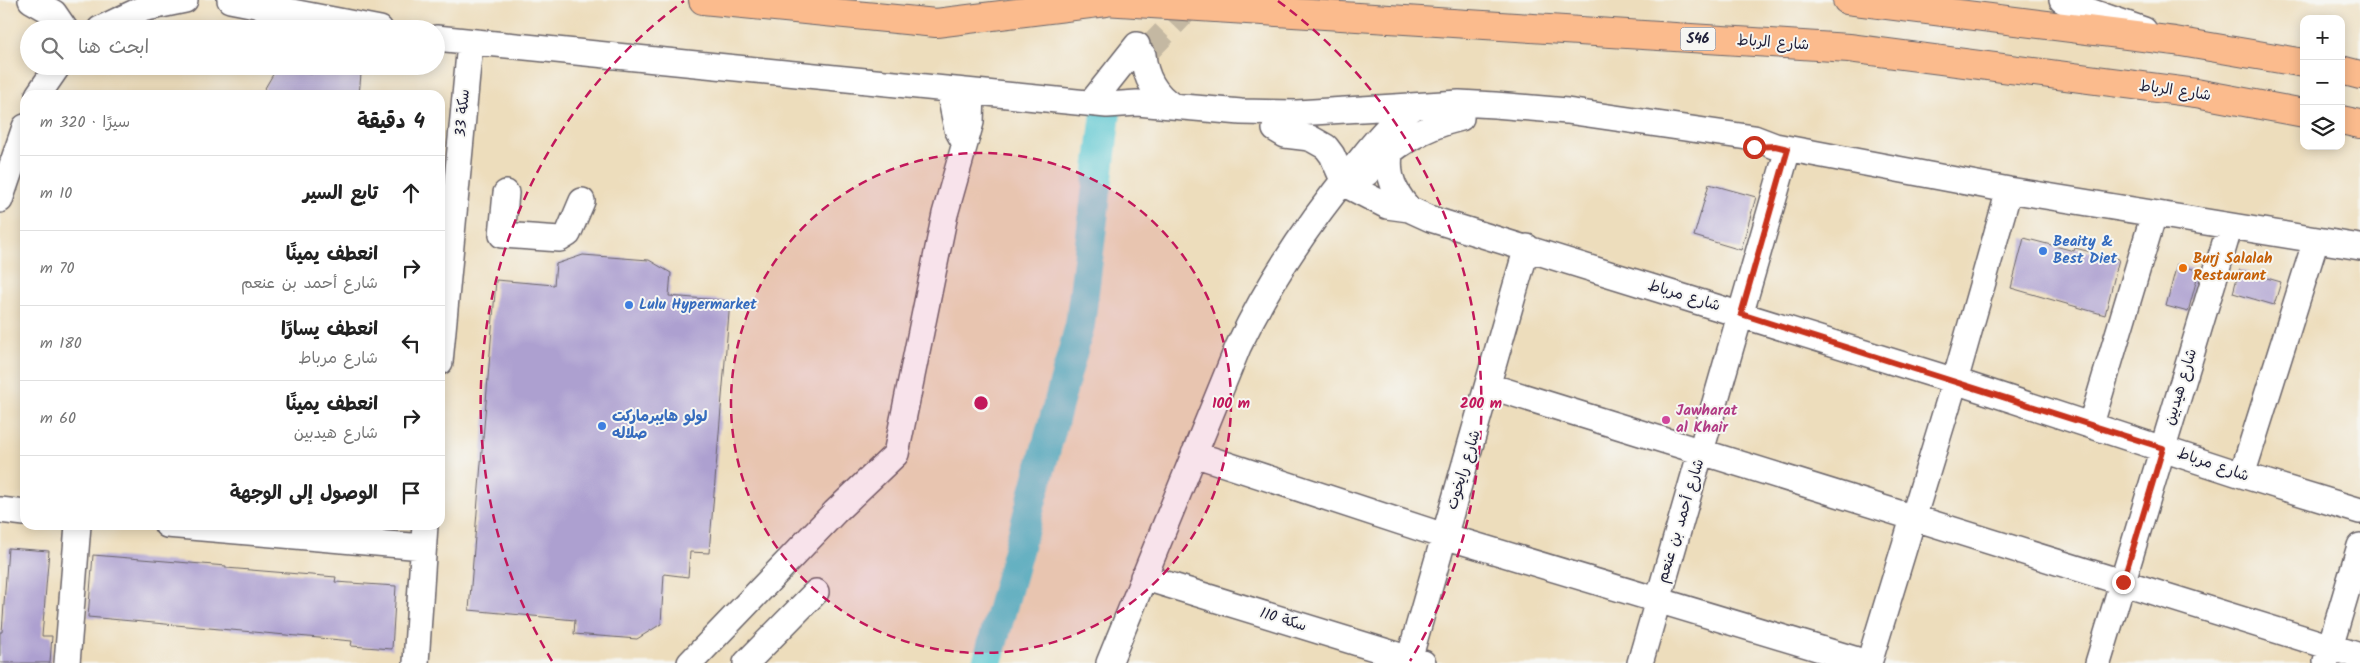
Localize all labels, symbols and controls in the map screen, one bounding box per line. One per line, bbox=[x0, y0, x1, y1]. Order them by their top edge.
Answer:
map controls bbox=[2300, 15, 2345, 150]
button: + bbox=[2300, 15, 2345, 60]
search box bbox=[20, 20, 445, 75]
road number: S46 bbox=[1680, 28, 1716, 50]
street label: شارع الرباط bbox=[1736, 29, 1810, 57]
text: ابحث هنا bbox=[78, 33, 149, 63]
icon: search bbox=[38, 34, 66, 62]
button: − bbox=[2300, 60, 2345, 105]
street label: شارع الرباط bbox=[2137, 74, 2213, 108]
street label: سكة 33 bbox=[449, 88, 477, 138]
button: layers bbox=[2300, 105, 2345, 150]
text: 4 دقيقة bbox=[357, 106, 425, 139]
text: سيرًا · 320 m bbox=[40, 110, 130, 135]
route start bbox=[1743, 136, 1766, 159]
text: تابع السير bbox=[303, 179, 378, 209]
icon: ahead bbox=[397, 179, 425, 207]
text: 10 m bbox=[40, 181, 72, 206]
place label: Beaity & Best Diet bbox=[2053, 230, 2117, 271]
text: انعطف يمينًا bbox=[286, 240, 378, 270]
marker: Beaity & Best Diet bbox=[2037, 245, 2049, 257]
place label: Burj Salalah Restaurant bbox=[2193, 247, 2272, 288]
icon: right bbox=[397, 254, 425, 282]
text: 70 m bbox=[40, 256, 75, 281]
marker: Burj Salalah Restaurant bbox=[2177, 262, 2189, 274]
text: شارع أحمد بن عنعم bbox=[241, 271, 378, 296]
street label: شارع مرباط bbox=[1645, 274, 1723, 318]
place label: Lulu Hypermarket bbox=[639, 293, 757, 317]
marker: Lulu Hypermarket bbox=[623, 299, 635, 311]
text: انعطف يسارًا bbox=[281, 315, 378, 345]
icon: left bbox=[397, 329, 425, 357]
text: 180 m bbox=[40, 331, 82, 356]
text: شارع مرباط bbox=[298, 346, 378, 371]
street label: شارع هيدبين bbox=[2158, 346, 2204, 428]
text: انعطف يمينًا bbox=[286, 390, 378, 420]
text: 100 m bbox=[1212, 392, 1250, 416]
text: 200 m bbox=[1460, 392, 1502, 416]
centre of rings bbox=[972, 394, 990, 412]
place label: Jawharat al Khair bbox=[1676, 399, 1738, 440]
icon: right bbox=[397, 404, 425, 432]
place label: لولو هايبرماركت صلاله bbox=[612, 405, 707, 446]
text: 60 m bbox=[40, 406, 76, 431]
marker: Jawharat al Khair bbox=[1660, 414, 1672, 426]
marker: لولو هايبرماركت صلاله bbox=[596, 420, 608, 432]
text: شارع هيدبين bbox=[294, 421, 378, 446]
street label: شارع رايخوت bbox=[1441, 427, 1487, 513]
street label: شارع مرباط bbox=[2174, 441, 2252, 489]
street label: شارع أحمد بن عنعم bbox=[1651, 456, 1711, 586]
text: الوصول إلى الوجهة bbox=[230, 479, 378, 509]
icon: arrive bbox=[397, 479, 425, 507]
route end bbox=[2112, 571, 2135, 594]
street label: سكة 110 bbox=[1257, 602, 1309, 638]

